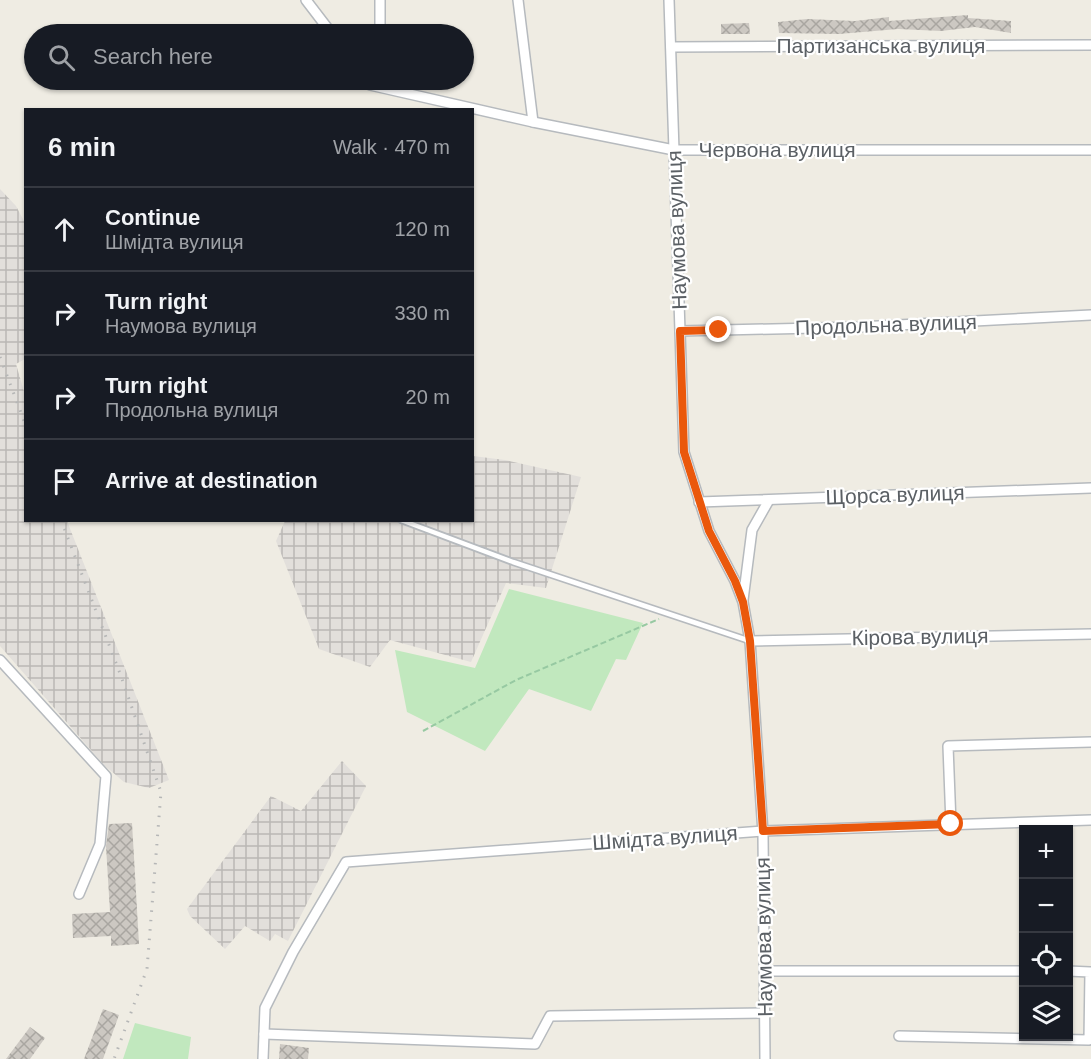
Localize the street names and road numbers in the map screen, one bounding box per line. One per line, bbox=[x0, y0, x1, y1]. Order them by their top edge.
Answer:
street label: Партизанська вулиця bbox=[777, 34, 985, 57]
street label: Червона вулиця bbox=[698, 138, 856, 161]
street label: Наумова вулиця bbox=[662, 150, 691, 310]
street label: Продольна вулиця bbox=[795, 310, 977, 339]
street label: Щорса вулиця bbox=[825, 481, 965, 508]
street label: Кірова вулиця bbox=[851, 624, 989, 649]
street label: Шмідта вулиця bbox=[592, 821, 738, 854]
street label: Наумова вулиця bbox=[751, 857, 776, 1017]

